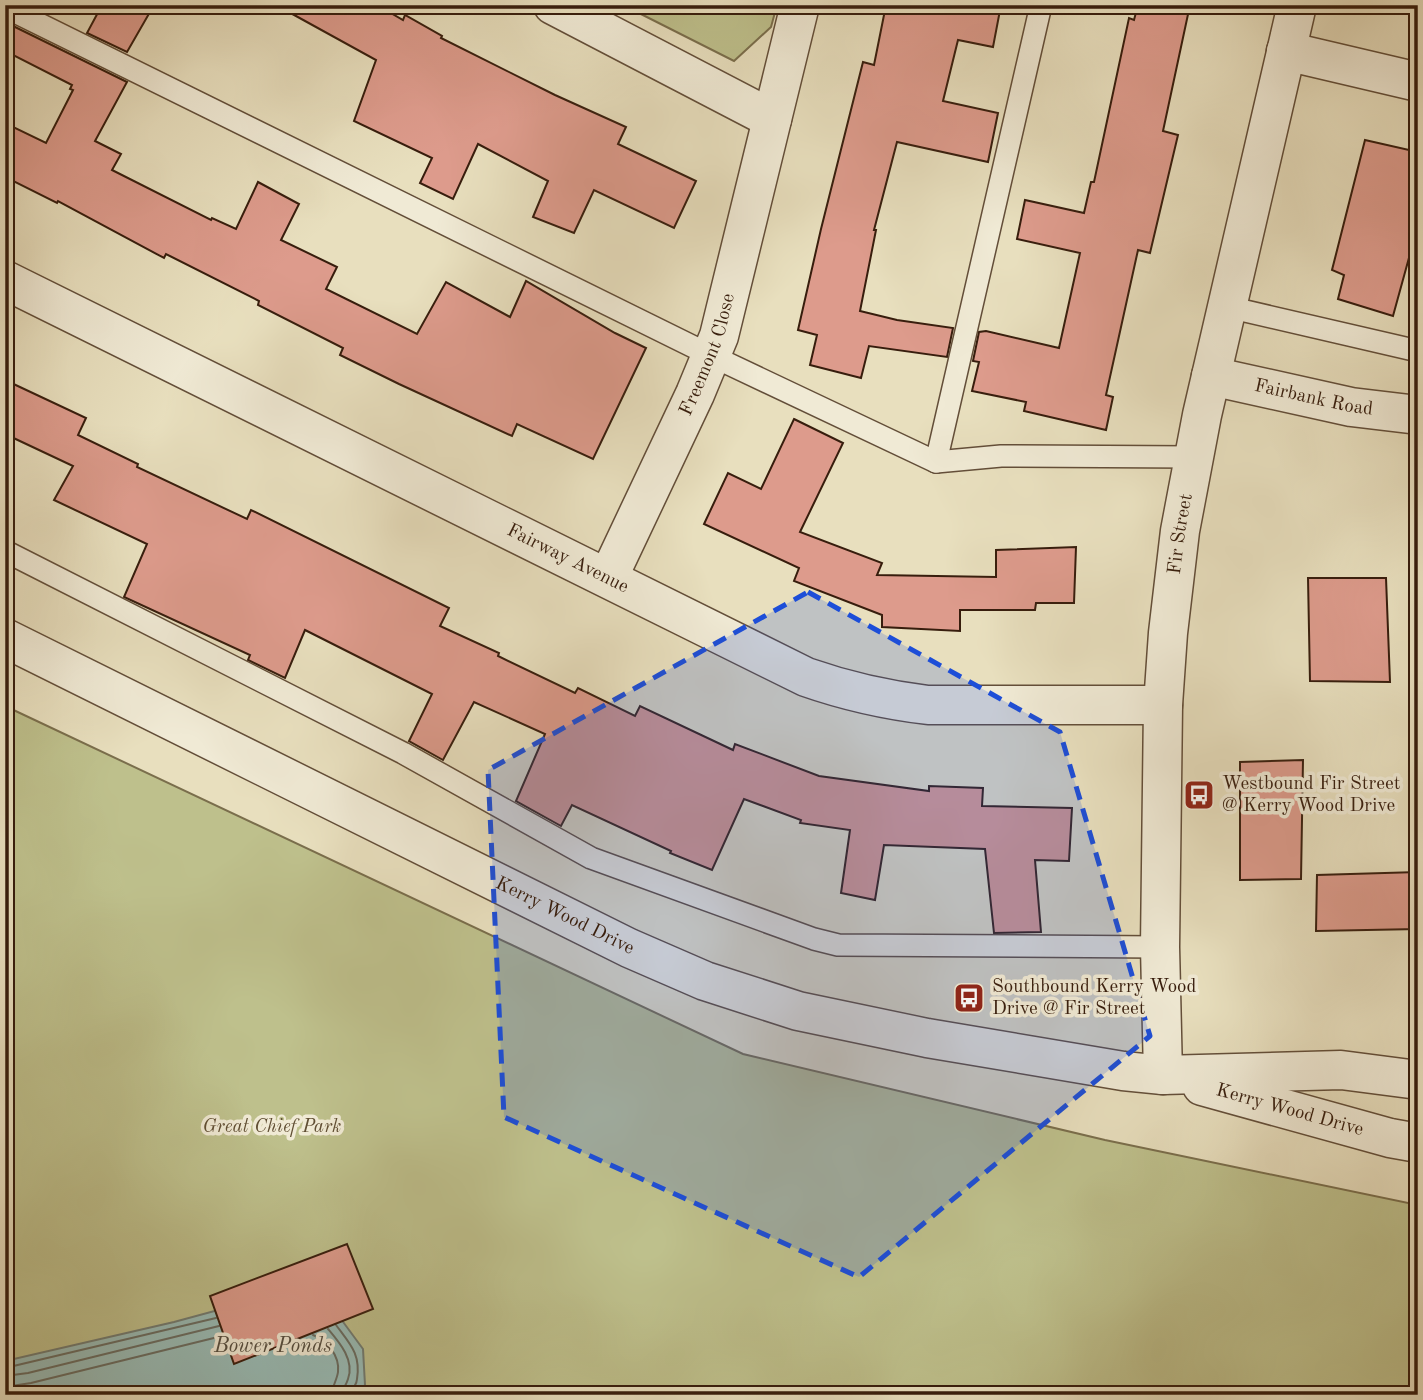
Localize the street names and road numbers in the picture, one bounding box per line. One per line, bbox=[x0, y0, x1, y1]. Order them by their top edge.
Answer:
street label: Freemont Close bbox=[677, 292, 739, 419]
street label: Fairbank Road bbox=[1252, 376, 1374, 419]
street label: Fir Street bbox=[1165, 492, 1196, 575]
street label: Fairway Avenue bbox=[504, 521, 631, 597]
street label: Kerry Wood Drive bbox=[492, 874, 637, 958]
street label: Kerry Wood Drive bbox=[1214, 1081, 1366, 1140]

